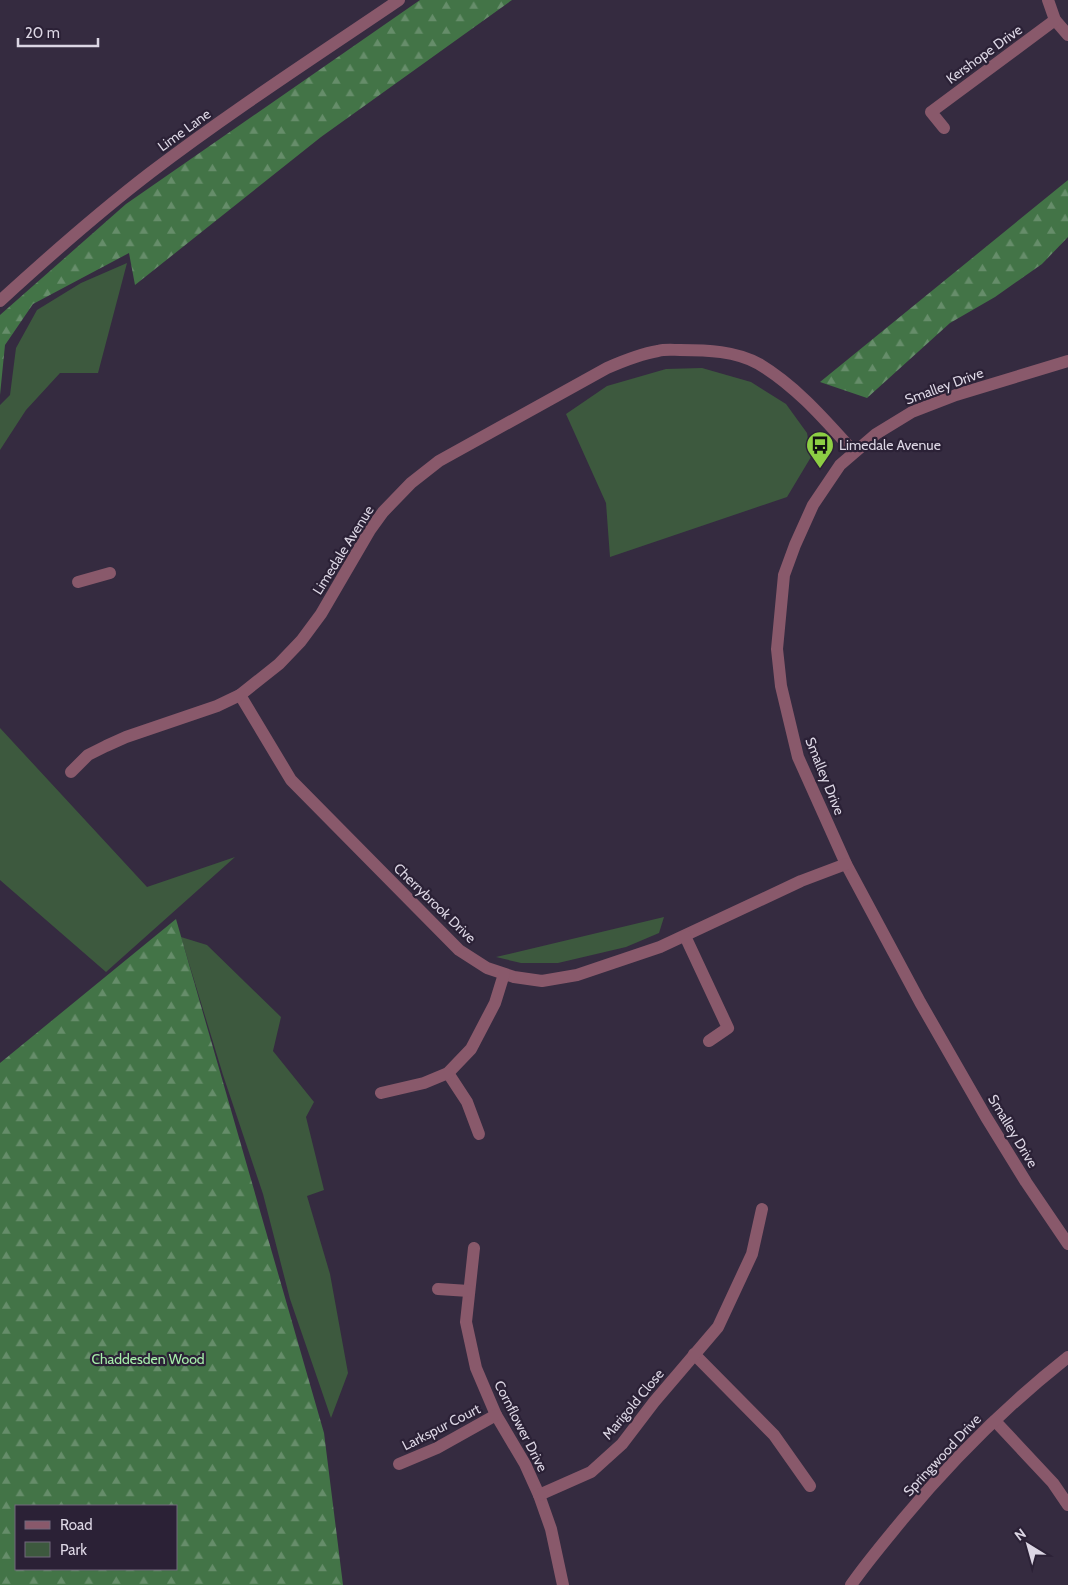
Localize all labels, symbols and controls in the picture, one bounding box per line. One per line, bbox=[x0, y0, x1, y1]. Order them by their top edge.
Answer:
scale bar bbox=[18, 15, 98, 47]
street label: Kershope Drive bbox=[942, 20, 1026, 88]
text: 20 m bbox=[25, 24, 60, 42]
street label: Lime Lane bbox=[154, 105, 214, 155]
street label: Smalley Drive bbox=[902, 363, 986, 409]
bus stop icon: Limedale Avenue bbox=[805, 430, 835, 469]
place label: Limedale Avenue bbox=[839, 436, 941, 454]
street label: Limedale Avenue bbox=[308, 502, 378, 598]
street label: Smalley Drive bbox=[801, 734, 849, 818]
street label: Cherrybrook Drive bbox=[390, 859, 480, 947]
street label: Smalley Drive bbox=[984, 1091, 1042, 1171]
park label: Chaddesden Wood bbox=[91, 1350, 205, 1368]
street label: Marigold Close bbox=[598, 1365, 668, 1443]
street label: Cornflower Drive bbox=[490, 1377, 552, 1475]
street label: Larkspur Court bbox=[399, 1399, 483, 1454]
street label: Springwood Drive bbox=[899, 1410, 985, 1500]
legend bbox=[15, 1505, 178, 1570]
text: Road bbox=[60, 1516, 93, 1534]
north arrow bbox=[1003, 1520, 1053, 1570]
text: N bbox=[1011, 1524, 1030, 1545]
text: Park bbox=[60, 1541, 87, 1559]

